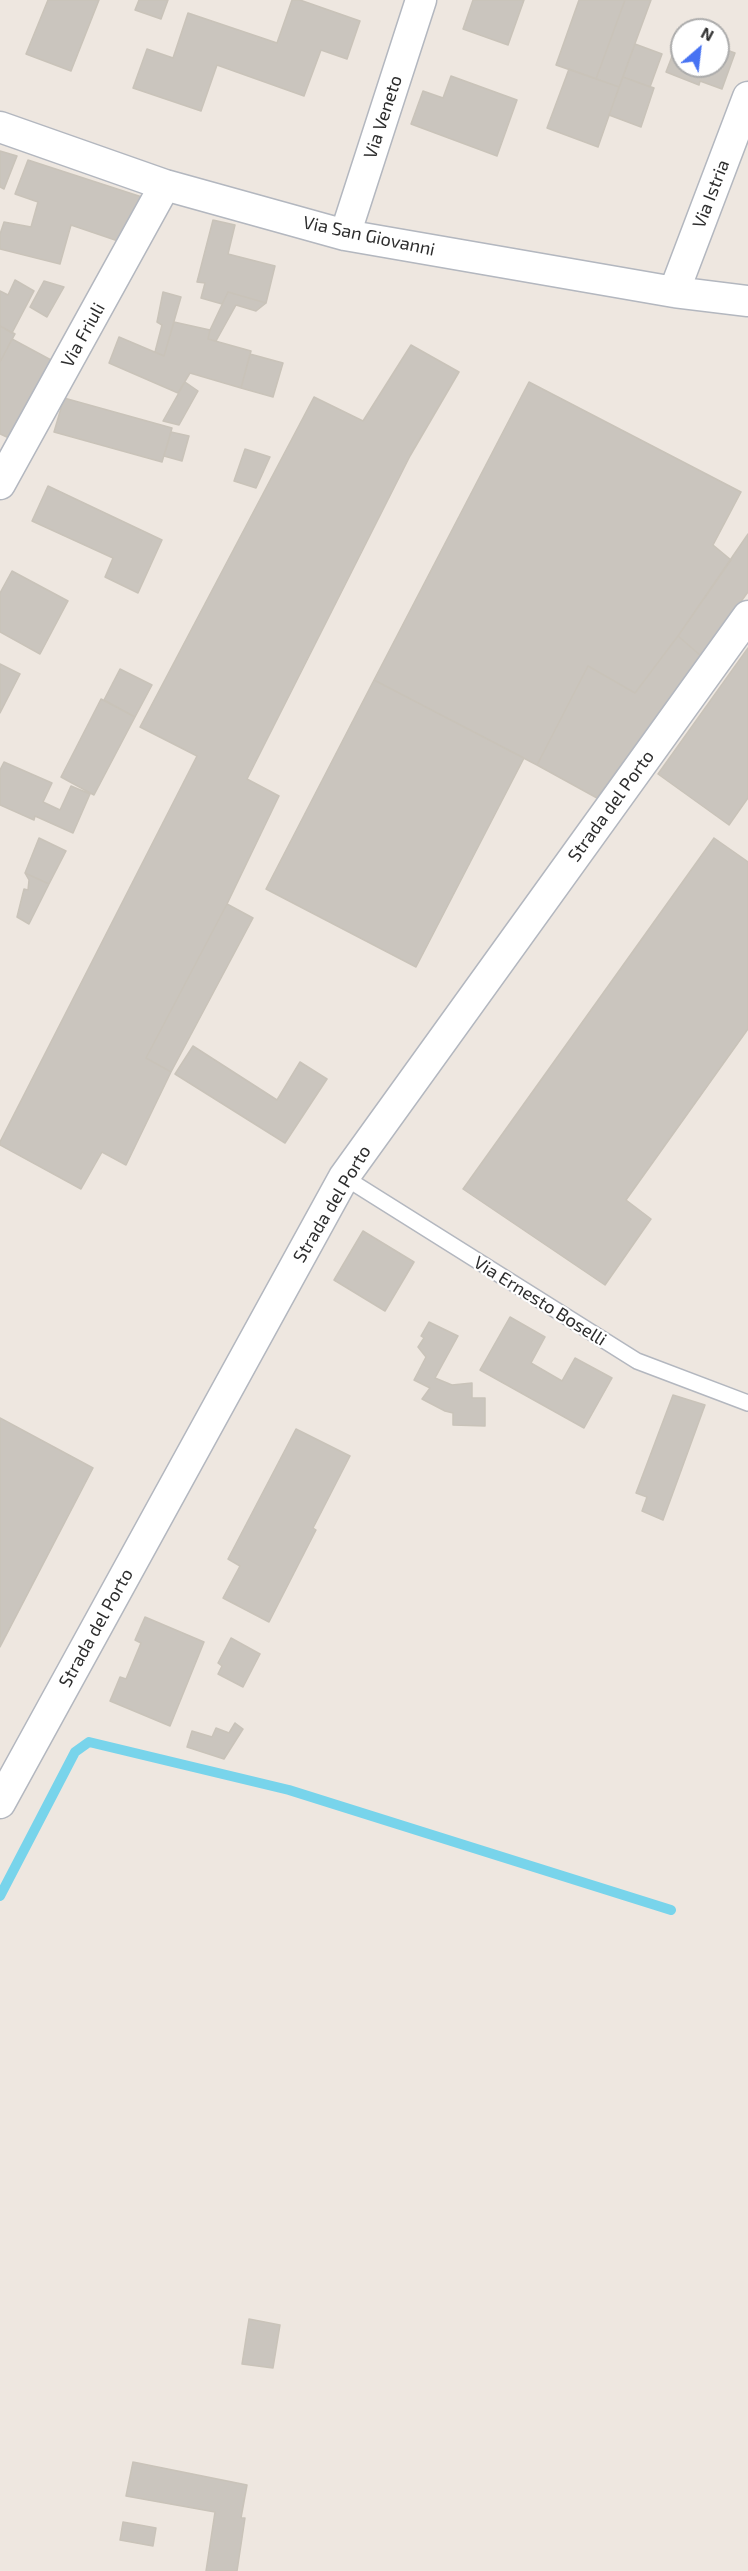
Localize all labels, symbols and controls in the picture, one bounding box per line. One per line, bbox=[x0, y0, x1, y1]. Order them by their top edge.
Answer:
north arrow bbox=[670, 18, 730, 78]
text: N bbox=[698, 22, 717, 45]
street label: Via Veneto bbox=[359, 73, 407, 161]
street label: Via Istria bbox=[688, 157, 734, 231]
street label: Via San Giovanni bbox=[301, 211, 437, 261]
street label: Via Friuli bbox=[56, 299, 110, 371]
street label: Strada del Porto bbox=[563, 746, 659, 866]
street label: Strada del Porto bbox=[289, 1142, 375, 1266]
street label: Via Ernesto Boselli bbox=[470, 1251, 610, 1351]
street label: Strada del Porto bbox=[54, 1565, 138, 1691]

